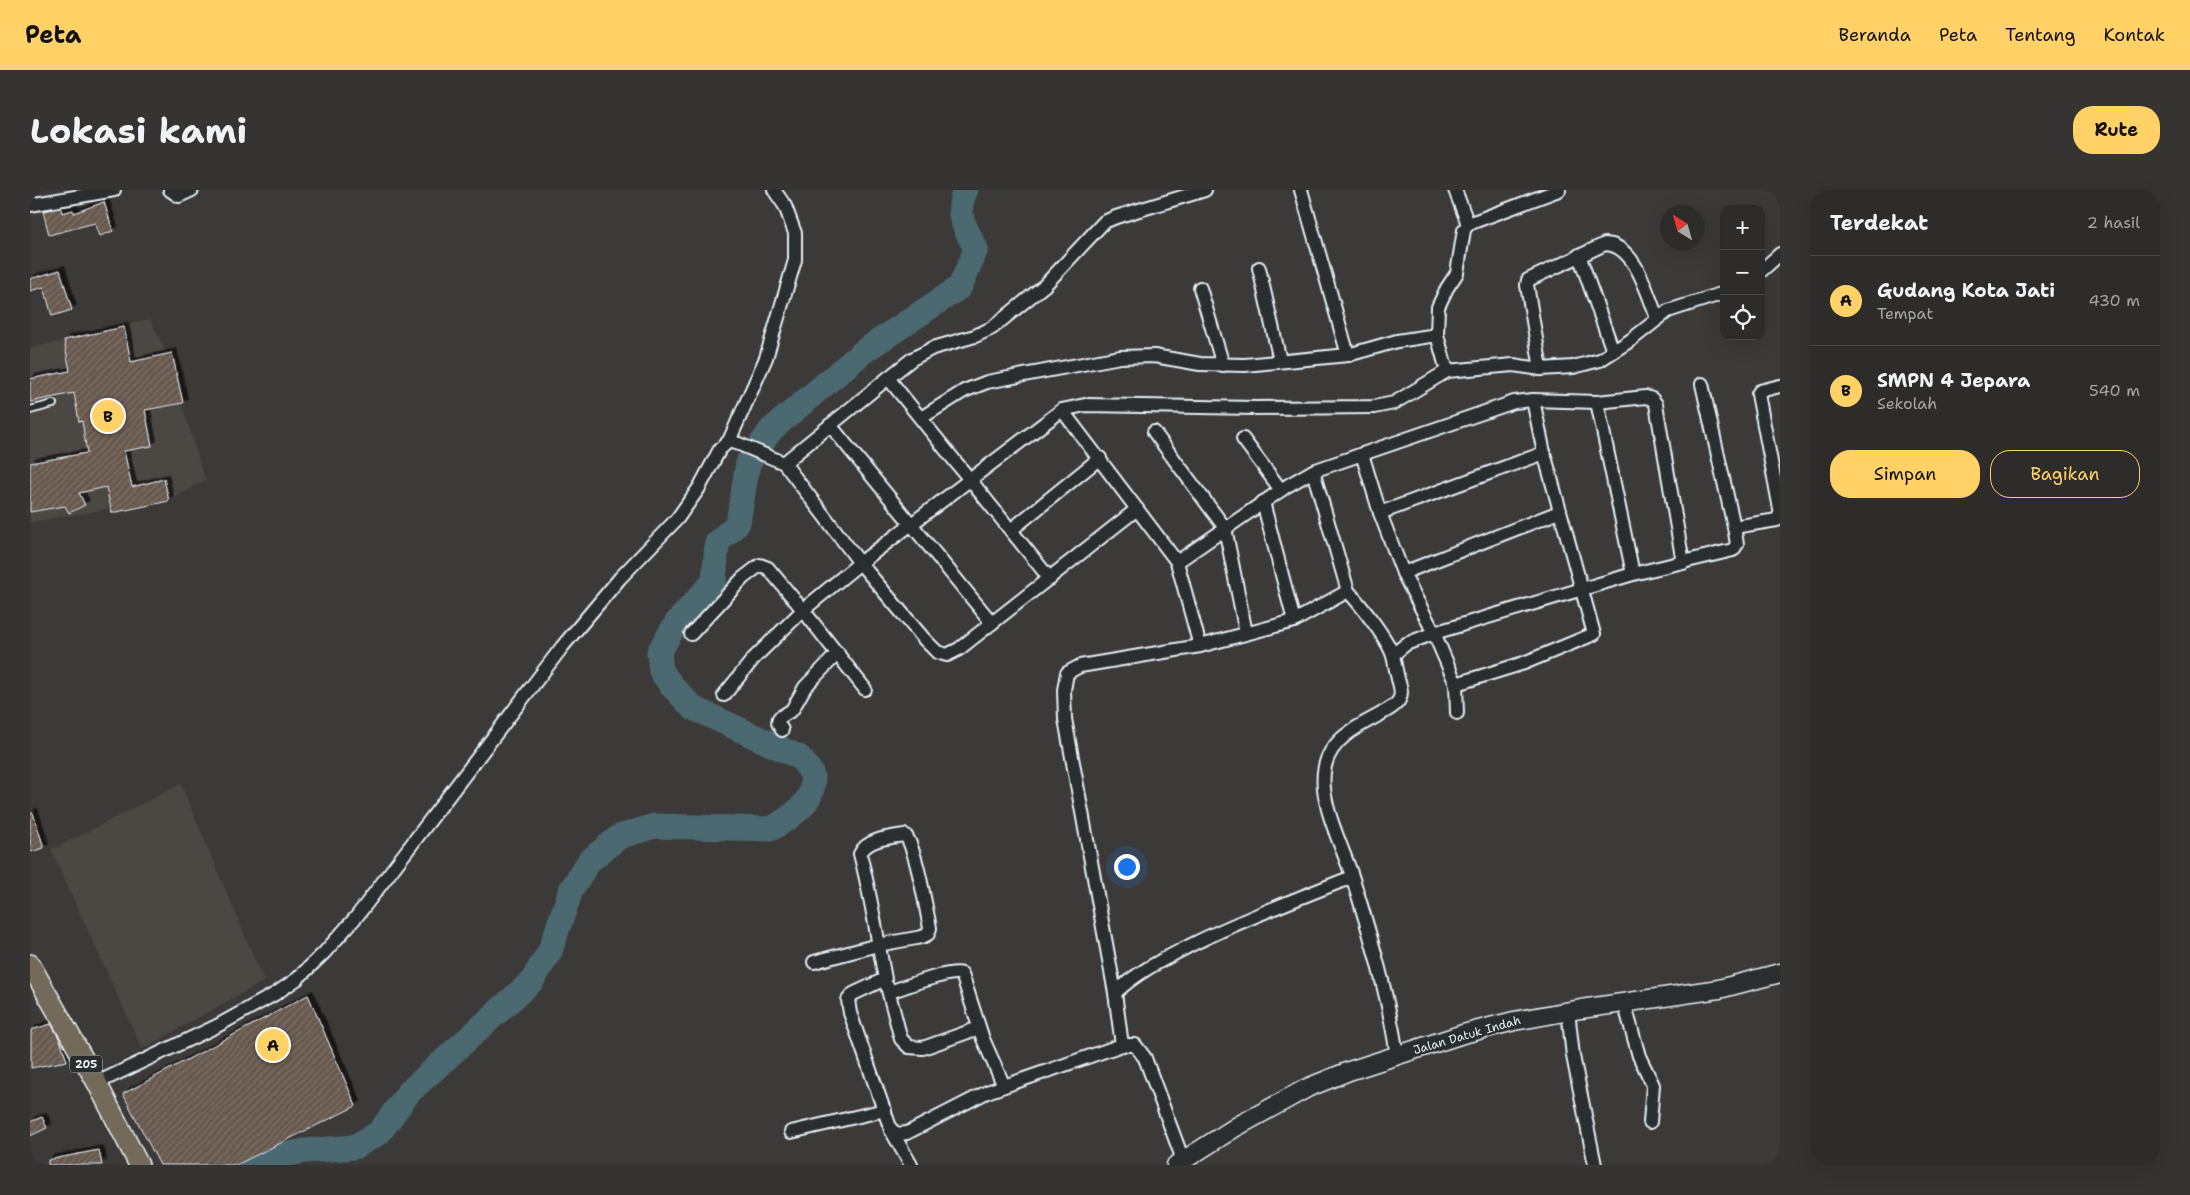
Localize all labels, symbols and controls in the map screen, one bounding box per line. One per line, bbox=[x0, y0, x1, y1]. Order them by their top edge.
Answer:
text: Peta bbox=[25, 19, 81, 51]
text: Beranda bbox=[1839, 23, 1911, 47]
text: Peta bbox=[1939, 23, 1977, 47]
text: Tentang bbox=[2005, 23, 2076, 47]
text: Kontak bbox=[2104, 23, 2165, 47]
button: Rute bbox=[2073, 106, 2160, 154]
text: Lokasi kami bbox=[30, 107, 247, 154]
north arrow bbox=[1660, 205, 1705, 250]
map controls bbox=[1720, 205, 1765, 340]
button: + bbox=[1720, 205, 1765, 250]
text: Terdekat bbox=[1830, 209, 1928, 237]
text: 2 hasil bbox=[2087, 212, 2140, 233]
button: − bbox=[1720, 250, 1765, 295]
text: Gudang Kota Jati bbox=[1877, 278, 2055, 303]
text: A bbox=[1840, 290, 1852, 311]
text: 430 m bbox=[2089, 290, 2140, 311]
button: locate bbox=[1720, 295, 1765, 340]
text: Tempat bbox=[1877, 303, 1933, 324]
text: SMPN 4 Jepara bbox=[1877, 368, 2030, 393]
text: B bbox=[1841, 380, 1851, 401]
text: 540 m bbox=[2089, 380, 2140, 401]
text: Sekolah bbox=[1877, 393, 1937, 414]
pin: B bbox=[92, 397, 124, 435]
button: Simpan bbox=[1830, 450, 1980, 498]
button: Bagikan bbox=[1990, 450, 2140, 498]
your location bbox=[1114, 854, 1140, 880]
street label: Jalan Datuk Indah bbox=[1411, 1012, 1523, 1058]
pin: A bbox=[257, 1026, 289, 1064]
road number: 205 bbox=[70, 1056, 102, 1072]

